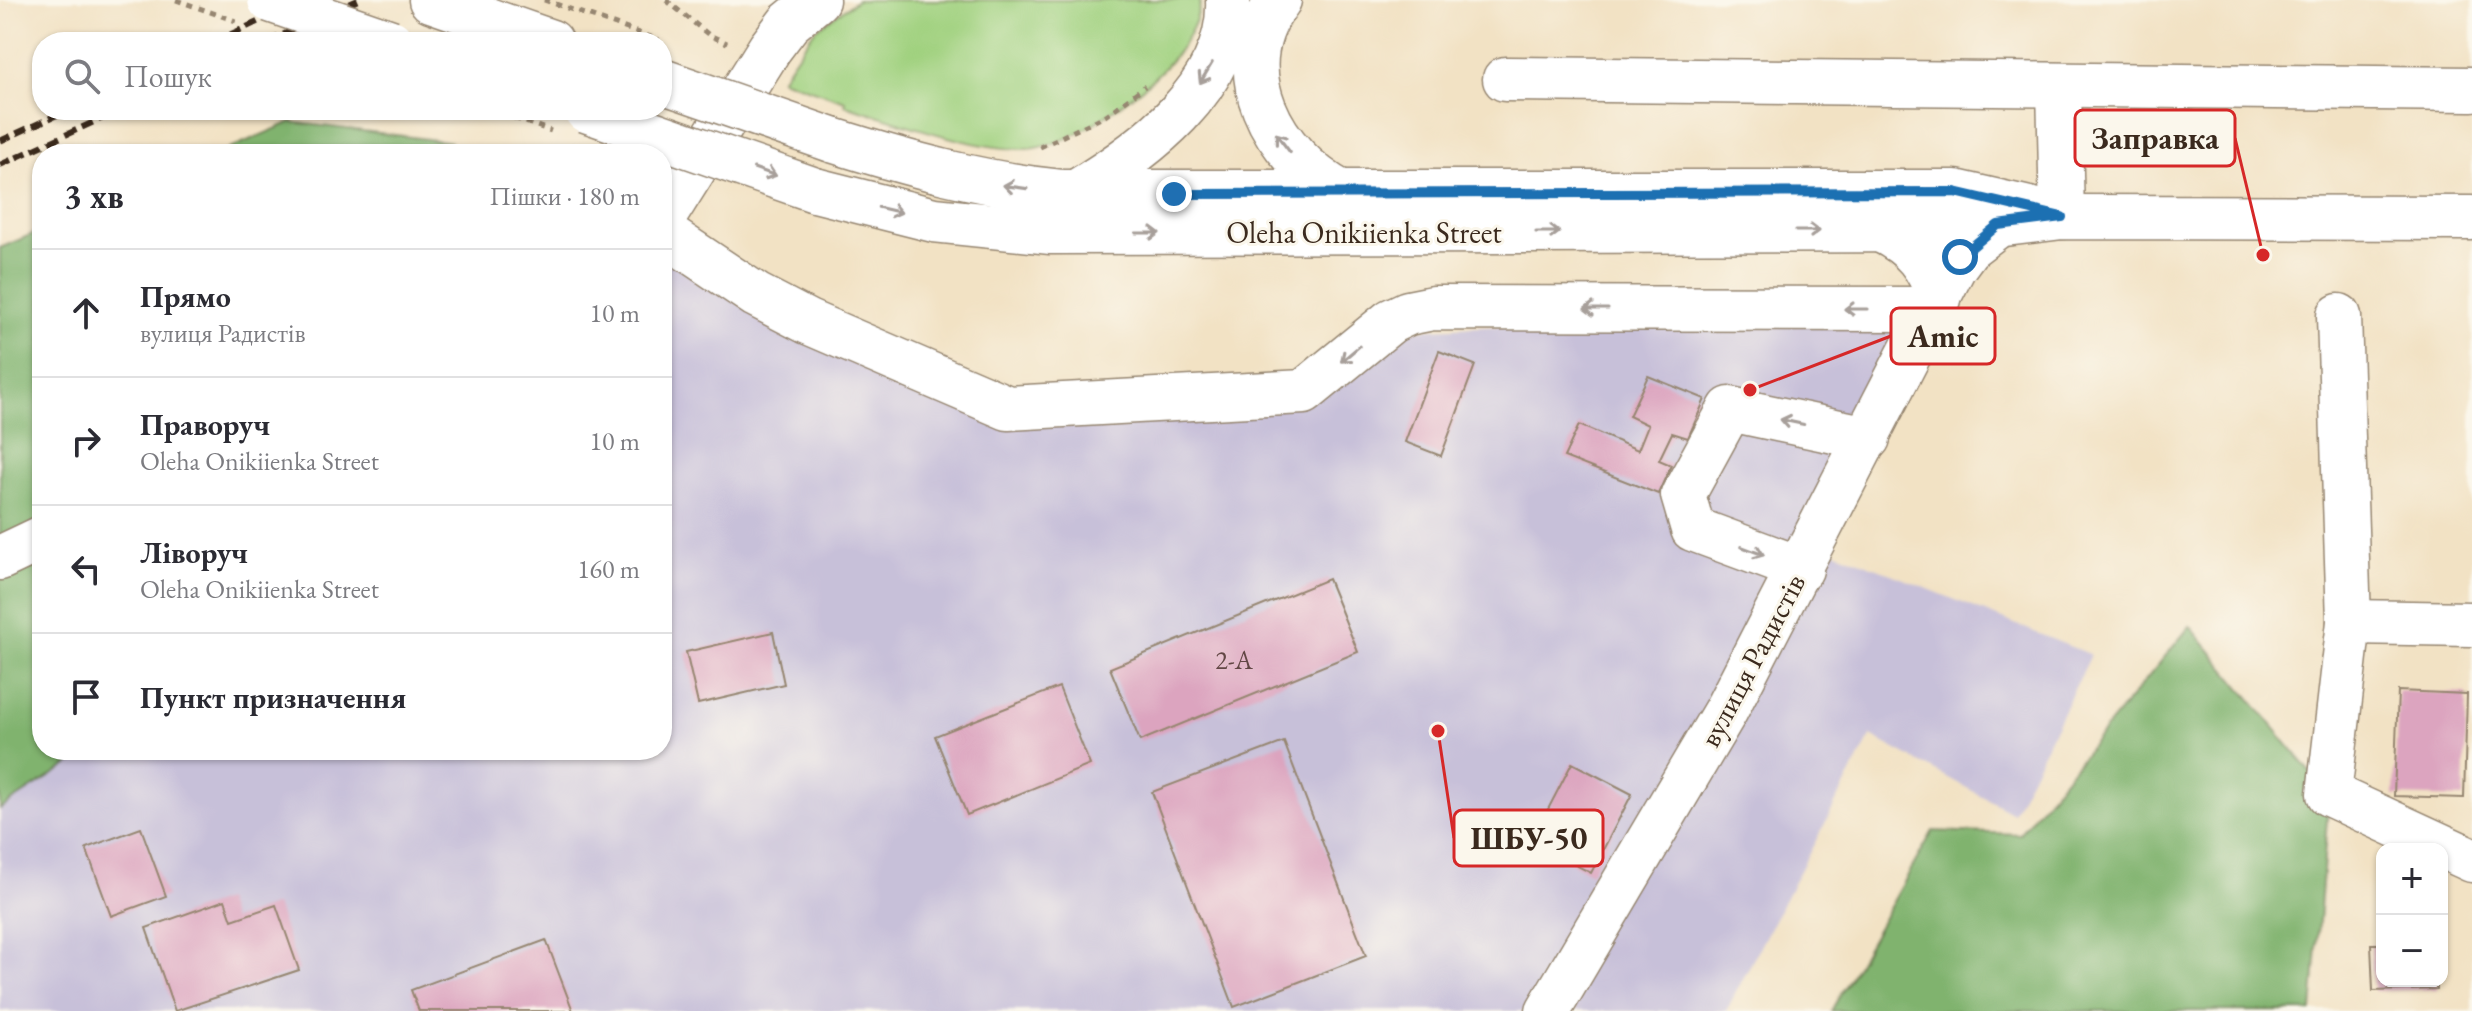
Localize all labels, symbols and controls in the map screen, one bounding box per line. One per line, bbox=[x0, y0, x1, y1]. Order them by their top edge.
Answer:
search box bbox=[32, 32, 672, 120]
icon: search bbox=[60, 54, 104, 98]
text: Пошук bbox=[124, 57, 212, 96]
one-way arrow bbox=[1198, 61, 1213, 85]
callout: Заправка bbox=[2075, 110, 2235, 166]
text: Заправка bbox=[2091, 117, 2220, 159]
one-way arrow bbox=[1275, 133, 1292, 154]
one-way arrow bbox=[753, 166, 778, 181]
text: 3 хв bbox=[64, 174, 124, 218]
route end bbox=[1156, 176, 1192, 212]
text: Пішки · 180 m bbox=[489, 179, 640, 213]
one-way arrow bbox=[1003, 179, 1028, 194]
one-way arrow bbox=[877, 203, 903, 218]
street label: Oleha Onikiienka Street bbox=[1226, 213, 1502, 252]
one-way arrow bbox=[1794, 223, 1821, 239]
one-way arrow bbox=[1534, 224, 1561, 240]
one-way arrow bbox=[1134, 225, 1161, 241]
route start bbox=[1942, 239, 1978, 275]
text: Прямо bbox=[140, 277, 231, 316]
icon: ahead bbox=[64, 291, 108, 335]
text: 10 m bbox=[590, 296, 640, 330]
one-way arrow bbox=[1583, 301, 1610, 317]
one-way arrow bbox=[1843, 301, 1870, 317]
callout: Amic bbox=[1891, 308, 1995, 364]
text: Amic bbox=[1906, 315, 1979, 357]
text: вулиця Радистів bbox=[140, 316, 305, 350]
one-way arrow bbox=[1341, 345, 1361, 363]
text: Праворуч bbox=[140, 405, 270, 444]
one-way arrow bbox=[1780, 414, 1805, 429]
icon: right bbox=[64, 419, 108, 463]
text: 10 m bbox=[590, 424, 640, 458]
text: Oleha Onikiienka Street bbox=[140, 444, 379, 478]
text: Ліворуч bbox=[140, 533, 248, 572]
one-way arrow bbox=[1740, 545, 1765, 559]
icon: left bbox=[64, 547, 108, 591]
text: 160 m bbox=[577, 552, 640, 586]
street label: вулиця Радистів bbox=[1690, 567, 1814, 753]
text: Oleha Onikiienka Street bbox=[140, 572, 379, 606]
house number: 2-А bbox=[1215, 643, 1254, 677]
icon: arrive bbox=[64, 675, 108, 719]
text: Пункт призначення bbox=[140, 678, 406, 717]
callout: ШБУ-50 bbox=[1454, 810, 1603, 866]
text: ШБУ-50 bbox=[1471, 817, 1588, 859]
map controls bbox=[2376, 843, 2448, 987]
button: + bbox=[2376, 843, 2448, 915]
button: − bbox=[2376, 915, 2448, 987]

